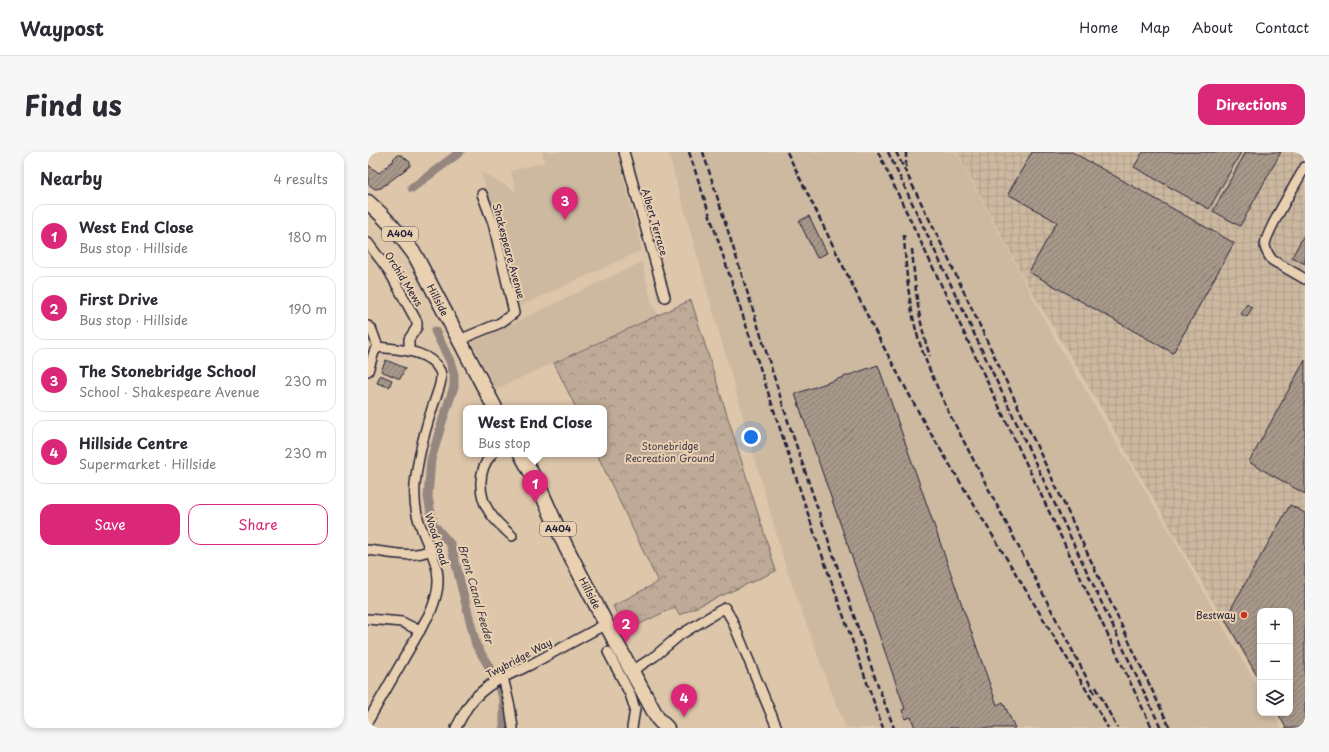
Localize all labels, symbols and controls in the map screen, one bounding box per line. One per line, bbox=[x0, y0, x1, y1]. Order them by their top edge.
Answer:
text: Waypost bbox=[20, 14, 104, 42]
text: Home bbox=[1079, 17, 1118, 38]
text: Map bbox=[1140, 17, 1170, 38]
text: About bbox=[1192, 17, 1233, 38]
text: Contact bbox=[1255, 17, 1309, 38]
text: Find us bbox=[24, 83, 122, 126]
button: Directions bbox=[1198, 84, 1305, 125]
text: Nearby bbox=[40, 165, 102, 191]
text: 4 results bbox=[274, 169, 328, 188]
street label: Albert Terrace bbox=[639, 186, 672, 257]
pin: 3 bbox=[552, 187, 578, 220]
street label: Shakespeare Avenue bbox=[490, 201, 530, 301]
text: West End Close bbox=[79, 215, 194, 238]
text: 1 bbox=[51, 227, 57, 246]
text: 180 m bbox=[288, 227, 327, 246]
road number: A404 bbox=[382, 227, 418, 241]
text: Bus stop · Hillside bbox=[79, 238, 188, 257]
street label: Orchid Mews bbox=[382, 248, 427, 309]
street label: Hillside bbox=[424, 281, 453, 318]
text: First Drive bbox=[79, 287, 158, 310]
text: 2 bbox=[49, 299, 59, 318]
text: 190 m bbox=[288, 299, 327, 318]
text: Bus stop · Hillside bbox=[79, 310, 188, 329]
text: The Stonebridge School bbox=[79, 359, 256, 382]
text: 3 bbox=[50, 371, 58, 390]
text: 230 m bbox=[285, 371, 327, 390]
text: School · Shakespeare Avenue bbox=[79, 382, 260, 401]
popup bbox=[463, 405, 607, 457]
text: West End Close bbox=[478, 410, 592, 433]
your location bbox=[741, 427, 761, 447]
text: Hillside Centre bbox=[79, 431, 188, 454]
text: Bus stop bbox=[478, 433, 531, 452]
park label: Stonebridge Recreation Ground bbox=[625, 438, 715, 465]
text: 4 bbox=[50, 443, 58, 462]
text: 230 m bbox=[285, 443, 327, 462]
text: Supermarket · Hillside bbox=[79, 454, 216, 473]
pin: 1 bbox=[522, 470, 548, 503]
button: Save bbox=[40, 504, 180, 545]
button: Share bbox=[188, 504, 328, 545]
street label: Wood Road bbox=[422, 511, 453, 567]
road number: A404 bbox=[540, 522, 576, 536]
water label: Brent Canal Feeder bbox=[454, 543, 499, 647]
street label: Hillside bbox=[576, 574, 605, 611]
place label: Bestway bbox=[1196, 607, 1236, 623]
map controls bbox=[1257, 608, 1293, 716]
button: + bbox=[1257, 608, 1293, 644]
pin: 2 bbox=[613, 610, 639, 643]
marker: Bestway bbox=[1239, 610, 1249, 620]
street label: Twybridge Way bbox=[483, 634, 555, 681]
button: − bbox=[1257, 644, 1293, 680]
button: layers bbox=[1257, 680, 1293, 716]
pin: 4 bbox=[671, 684, 697, 717]

